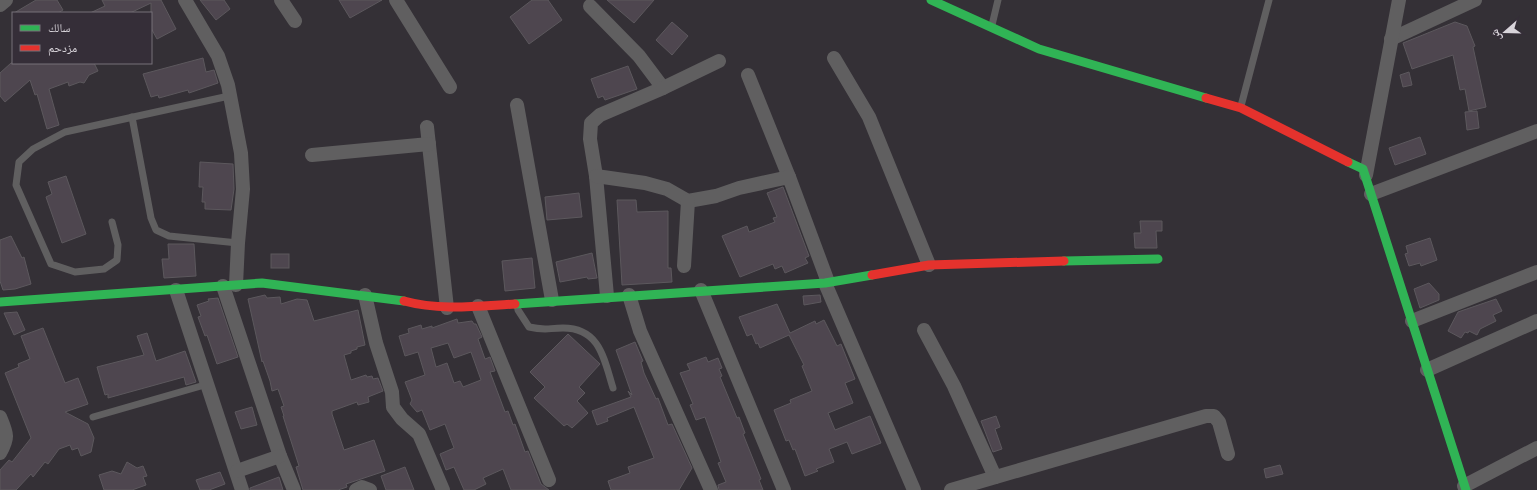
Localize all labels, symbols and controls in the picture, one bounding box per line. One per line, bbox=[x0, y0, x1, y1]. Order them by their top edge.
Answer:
legend bbox=[12, 12, 152, 64]
north arrow bbox=[1485, 12, 1525, 52]
text: سالك bbox=[48, 20, 70, 35]
text: ش bbox=[1487, 27, 1505, 43]
text: مزدحم bbox=[48, 40, 77, 56]

